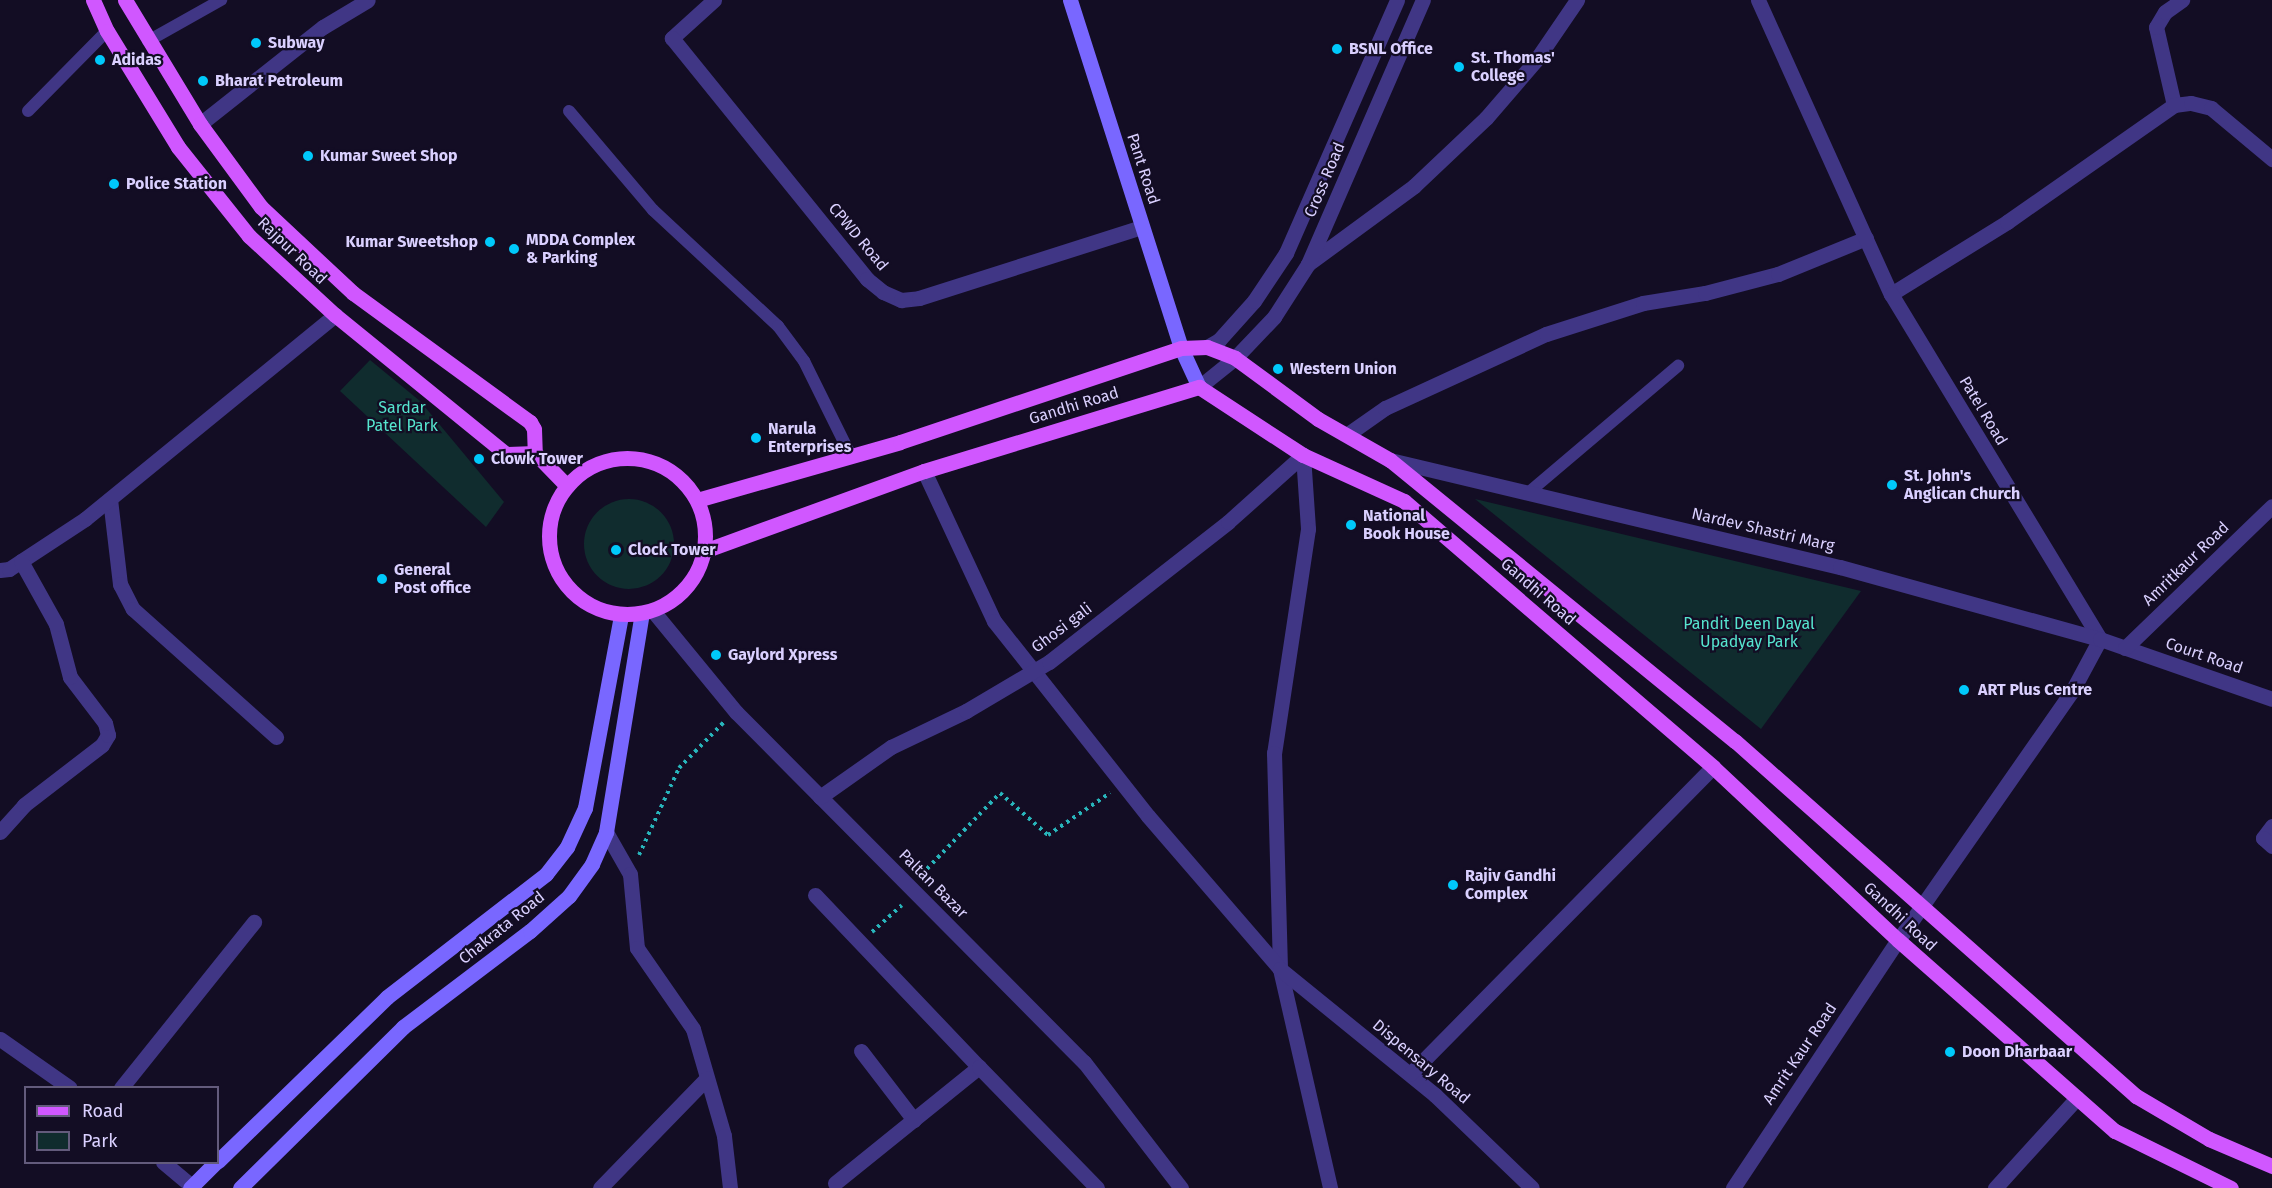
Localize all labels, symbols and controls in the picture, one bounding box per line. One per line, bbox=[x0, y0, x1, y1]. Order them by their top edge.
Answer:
place label: Subway bbox=[268, 33, 324, 53]
marker: Subway bbox=[249, 36, 263, 50]
place label: BSNL Office bbox=[1349, 39, 1433, 59]
marker: BSNL Office bbox=[1330, 42, 1344, 56]
place label: St. Thomas' College bbox=[1471, 48, 1555, 86]
place label: Adidas bbox=[112, 50, 161, 70]
marker: Adidas bbox=[93, 53, 107, 67]
marker: St. Thomas' College bbox=[1452, 60, 1466, 74]
place label: Bharat Petroleum bbox=[215, 71, 343, 91]
marker: Bharat Petroleum bbox=[196, 74, 210, 88]
street label: Pant Road bbox=[1123, 131, 1163, 207]
street label: Cross Road bbox=[1301, 140, 1349, 220]
place label: Kumar Sweet Shop bbox=[320, 146, 458, 166]
marker: Kumar Sweet Shop bbox=[301, 149, 315, 163]
place label: Police Station bbox=[126, 174, 227, 194]
marker: Police Station bbox=[107, 177, 121, 191]
street label: CPWD Road bbox=[824, 199, 892, 275]
street label: Rajpur Road bbox=[253, 213, 331, 289]
place label: MDDA Complex & Parking bbox=[526, 230, 635, 268]
place label: Kumar Sweetshop bbox=[346, 232, 478, 252]
marker: Kumar Sweetshop bbox=[483, 235, 497, 249]
marker: MDDA Complex & Parking bbox=[507, 242, 521, 256]
place label: Western Union bbox=[1290, 359, 1397, 379]
marker: Western Union bbox=[1271, 362, 1285, 376]
street label: Patel Road bbox=[1955, 373, 2011, 449]
street label: Gandhi Road bbox=[1027, 383, 1121, 429]
park label: Sardar Patel Park bbox=[366, 398, 438, 436]
place label: Narula Enterprises bbox=[768, 419, 851, 457]
marker: Narula Enterprises bbox=[749, 431, 763, 445]
place label: Clowk Tower bbox=[491, 449, 583, 469]
marker: Clowk Tower bbox=[472, 452, 486, 466]
place label: St. John's Anglican Church bbox=[1904, 466, 2020, 504]
marker: St. John's Anglican Church bbox=[1885, 478, 1899, 492]
street label: Nardev Shastri Marg bbox=[1690, 504, 1836, 556]
place label: National Book House bbox=[1363, 506, 1450, 544]
marker: National Book House bbox=[1344, 518, 1358, 532]
street label: Amritkaur Road bbox=[2139, 518, 2233, 610]
place label: Clock Tower bbox=[628, 540, 716, 560]
marker: Clock Tower bbox=[609, 543, 623, 557]
street label: Gandhi Road bbox=[1497, 554, 1579, 630]
place label: General Post office bbox=[394, 560, 471, 598]
marker: General Post office bbox=[375, 572, 389, 586]
street label: Ghosi gali bbox=[1028, 599, 1096, 657]
park label: Pandit Deen Dayal Upadyay Park bbox=[1683, 614, 1815, 652]
street label: Court Road bbox=[2163, 634, 2245, 678]
place label: Gaylord Xpress bbox=[728, 645, 837, 665]
marker: Gaylord Xpress bbox=[709, 648, 723, 662]
place label: ART Plus Centre bbox=[1978, 680, 2092, 700]
marker: ART Plus Centre bbox=[1955, 681, 1973, 699]
street label: Paltan Bazar bbox=[894, 845, 972, 923]
place label: Rajiv Gandhi Complex bbox=[1465, 866, 1556, 904]
marker: Rajiv Gandhi Complex bbox=[1446, 878, 1460, 892]
street label: Gandhi Road bbox=[1860, 878, 1940, 956]
street label: Chakrata Road bbox=[455, 888, 549, 968]
street label: Amrit Kaur Road bbox=[1759, 1000, 1841, 1108]
street label: Dispensary Road bbox=[1368, 1016, 1474, 1108]
place label: Doon Dharbaar bbox=[1962, 1042, 2072, 1062]
marker: Doon Dharbaar bbox=[1943, 1045, 1957, 1059]
legend bbox=[24, 1086, 219, 1164]
text: Road bbox=[82, 1100, 124, 1122]
text: Park bbox=[82, 1130, 117, 1152]

